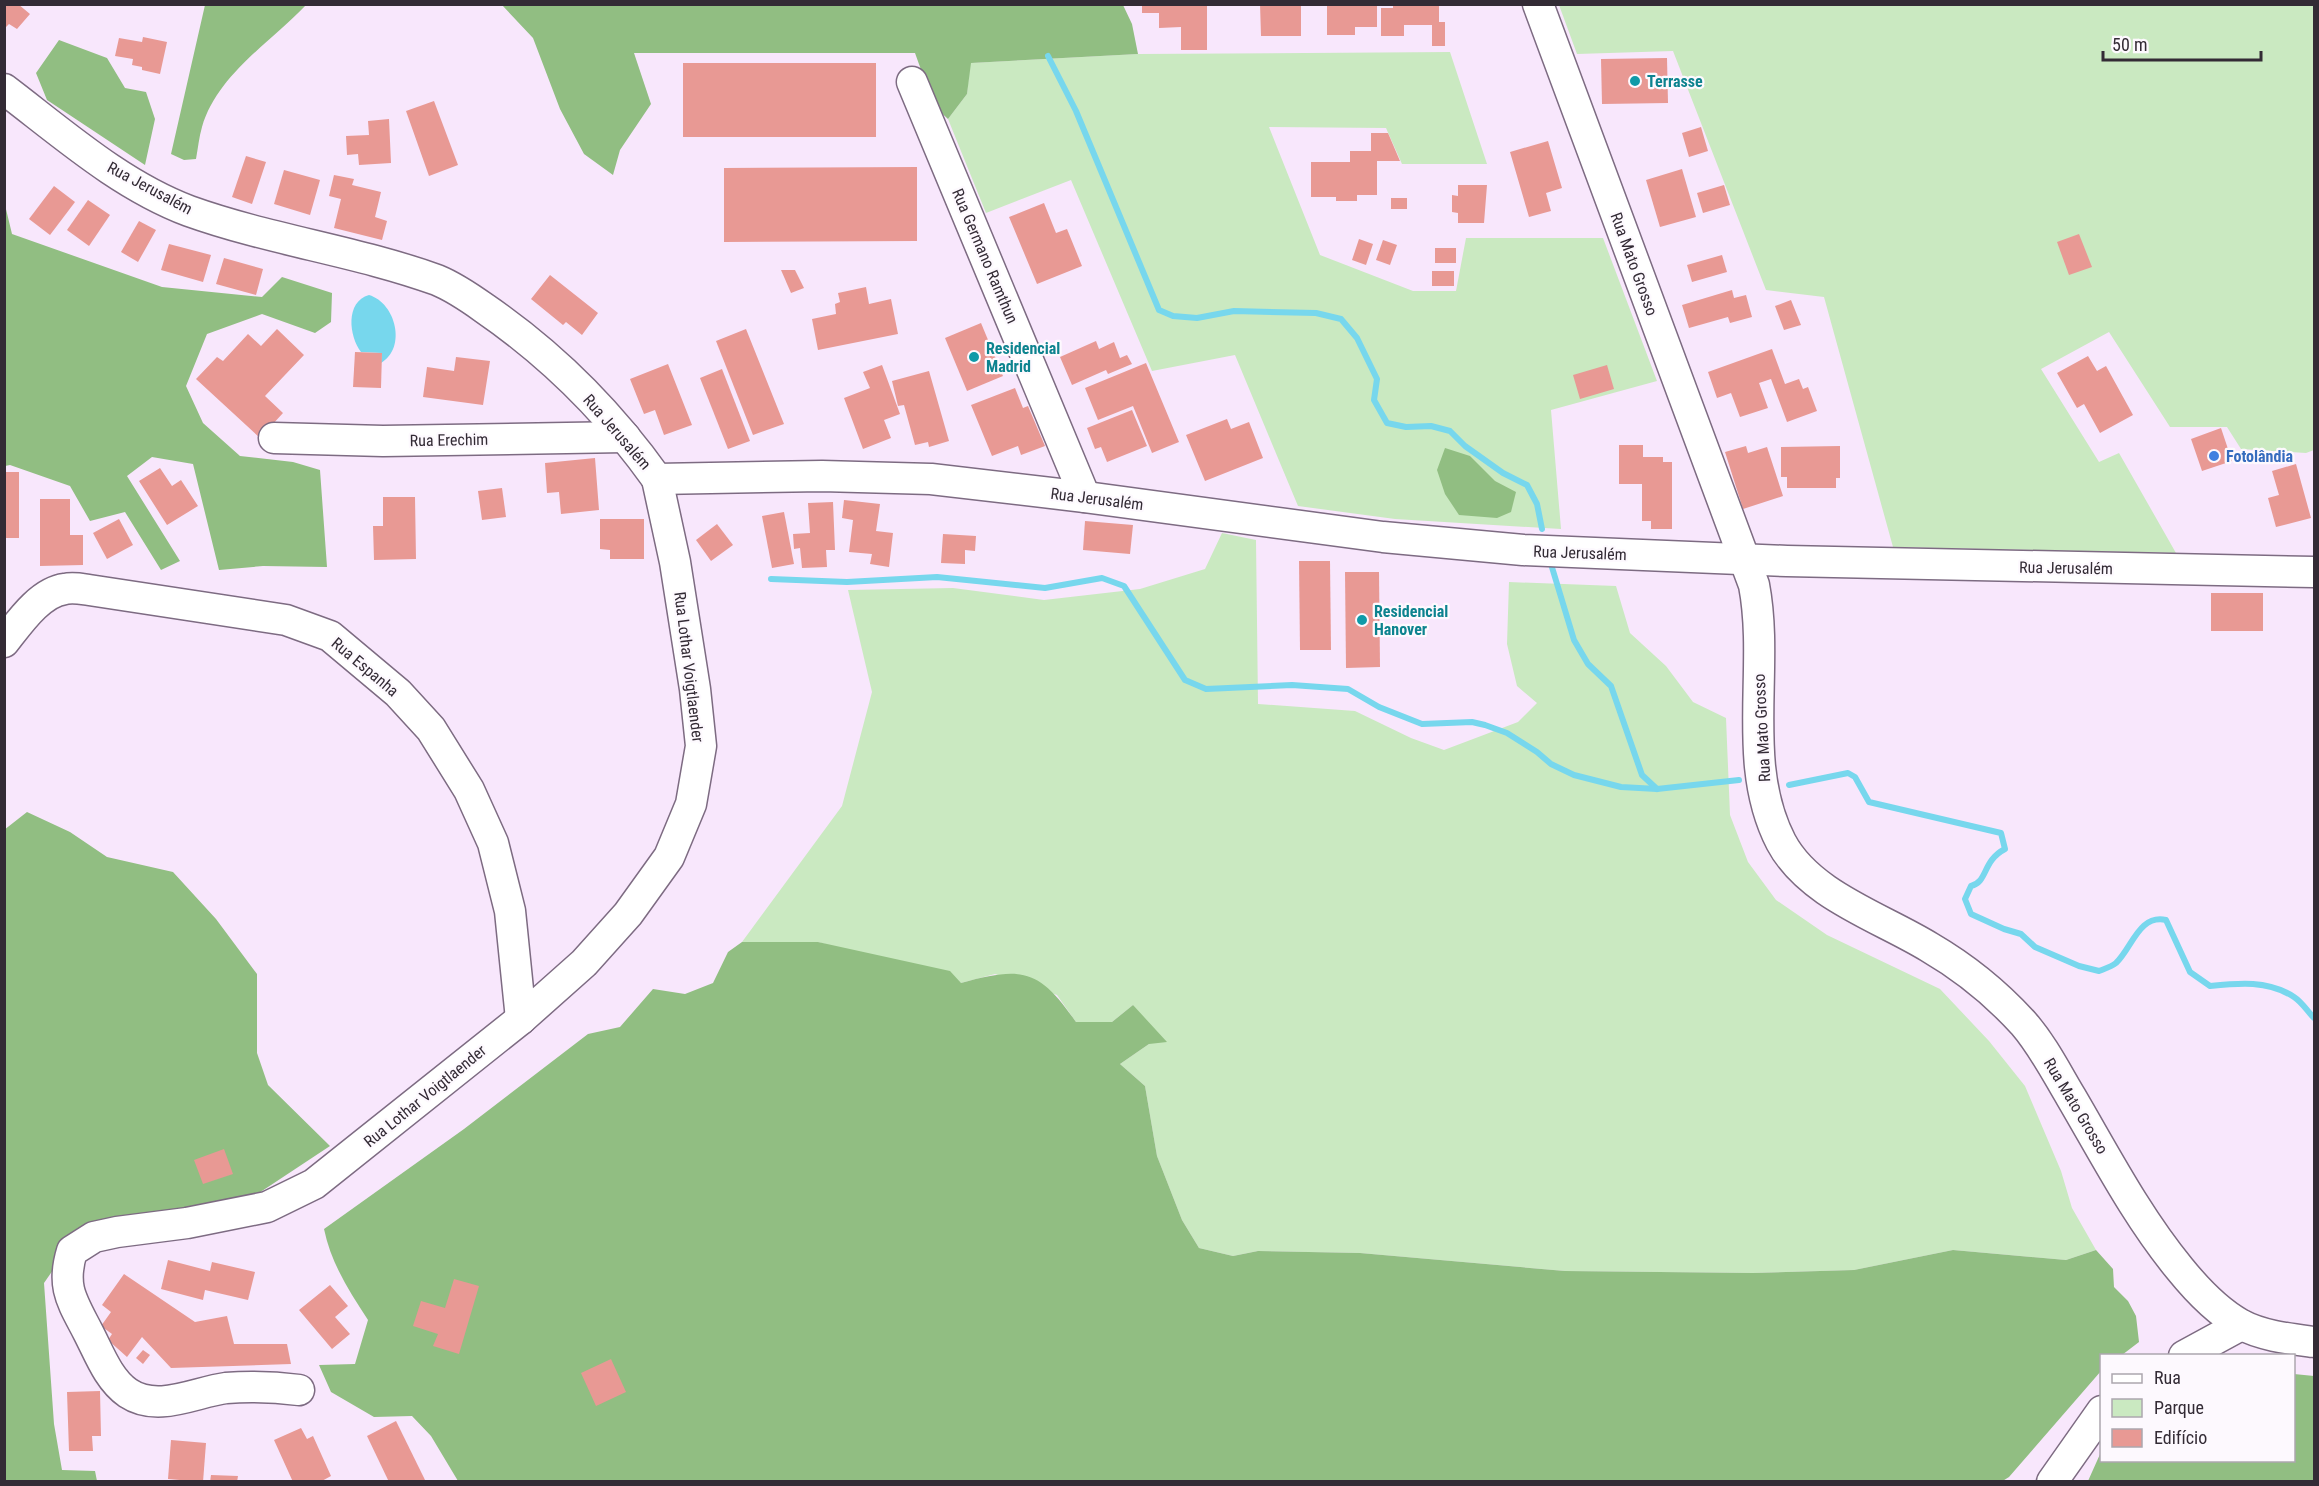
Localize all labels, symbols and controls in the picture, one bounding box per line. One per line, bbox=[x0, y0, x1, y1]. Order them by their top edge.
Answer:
scale bar bbox=[2103, 24, 2260, 62]
text: 50 m bbox=[2112, 34, 2147, 55]
place label: Terrasse bbox=[1647, 72, 1703, 91]
marker: Terrasse bbox=[1628, 74, 1642, 88]
street label: Rua Jerusalém bbox=[104, 158, 196, 218]
street label: Rua Germano Ramthun bbox=[948, 186, 1022, 326]
street label: Rua Mato Grosso bbox=[1607, 210, 1661, 318]
place label: Residencial Madrid bbox=[986, 339, 1060, 376]
marker: Residencial Madrid bbox=[967, 350, 981, 364]
street label: Rua Jerusalém bbox=[579, 390, 655, 474]
street label: Rua Erechim bbox=[410, 430, 488, 450]
place label: Fotolândia bbox=[2226, 447, 2293, 466]
marker: Fotolândia bbox=[2207, 449, 2221, 463]
street label: Rua Jerusalém bbox=[1049, 484, 1145, 514]
street label: Rua Jerusalém bbox=[1533, 542, 1627, 564]
street label: Rua Jerusalém bbox=[2019, 558, 2113, 578]
street label: Rua Lothar Voigtlaender bbox=[670, 591, 708, 744]
place label: Residencial Hanover bbox=[1374, 602, 1448, 639]
marker: Residencial Hanover bbox=[1355, 613, 1369, 627]
street label: Rua Espanha bbox=[328, 634, 402, 700]
street label: Rua Mato Grosso bbox=[1750, 673, 1774, 783]
street label: Rua Lothar Voigtlaender bbox=[360, 1041, 490, 1151]
street label: Rua Mato Grosso bbox=[2040, 1055, 2112, 1157]
legend bbox=[2100, 1354, 2295, 1462]
text: Rua bbox=[2154, 1367, 2181, 1388]
text: Parque bbox=[2154, 1397, 2204, 1418]
text: Edifício bbox=[2154, 1427, 2207, 1448]

